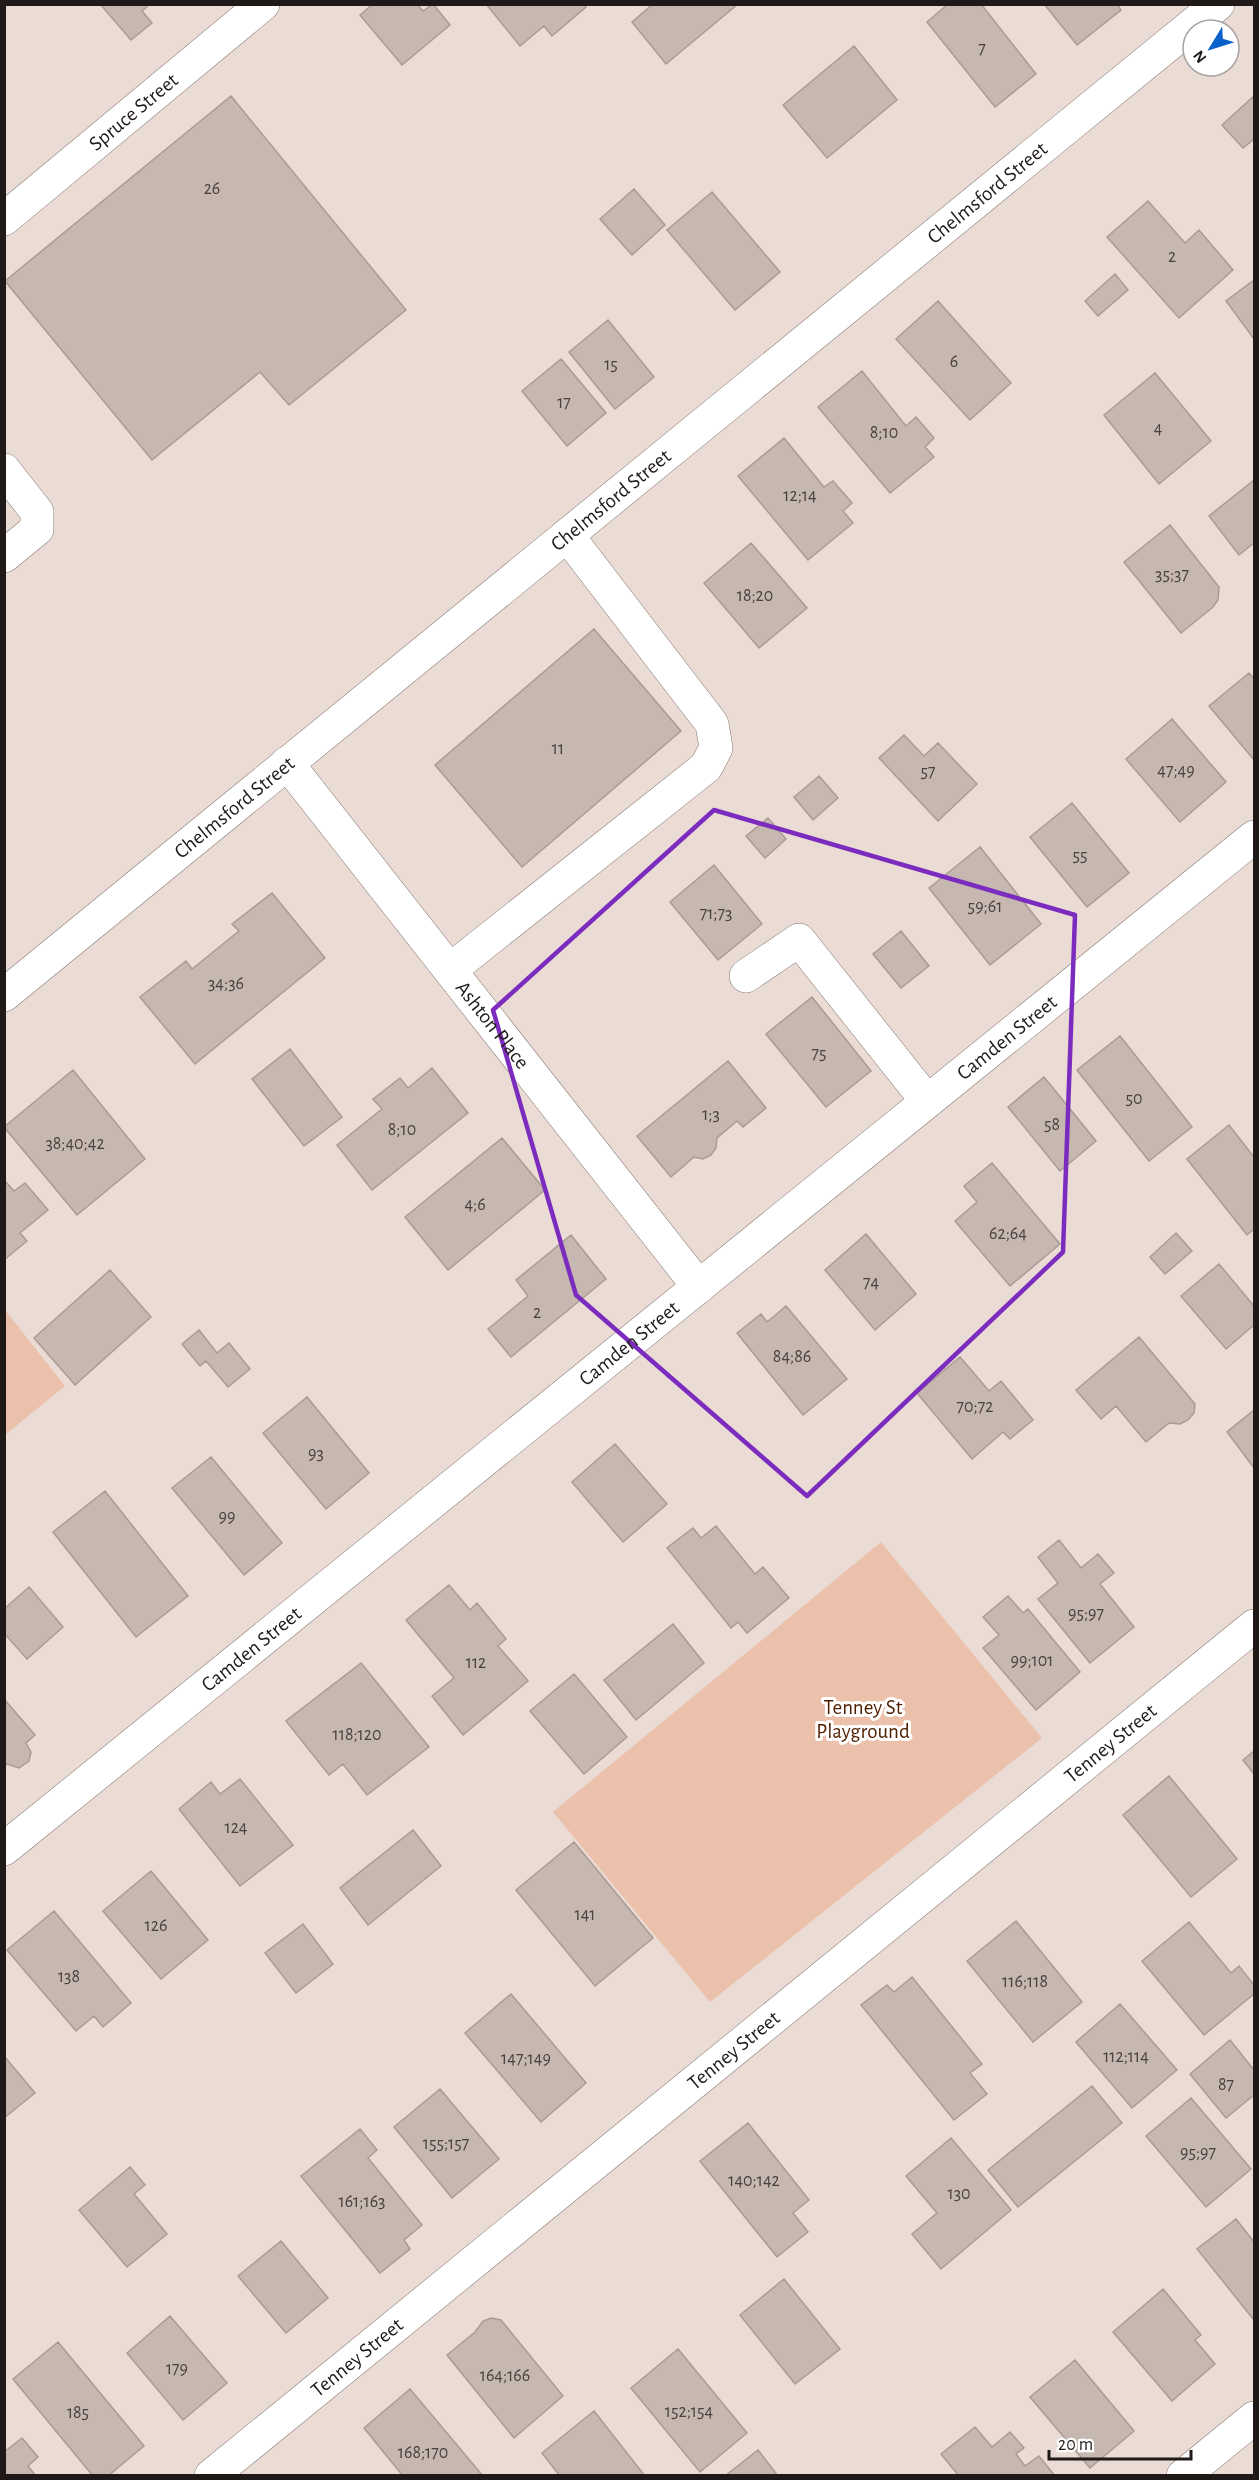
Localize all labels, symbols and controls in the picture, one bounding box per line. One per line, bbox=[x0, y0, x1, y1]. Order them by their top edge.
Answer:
north arrow bbox=[1181, 18, 1241, 78]
house number: 7 bbox=[978, 40, 986, 58]
text: N bbox=[1190, 47, 1210, 66]
street label: Spruce Street bbox=[85, 69, 182, 155]
street label: Chelmsford Street bbox=[923, 138, 1052, 248]
house number: 26 bbox=[204, 180, 220, 198]
house number: 2 bbox=[1168, 248, 1176, 266]
house number: 6 bbox=[950, 353, 958, 371]
house number: 15 bbox=[604, 356, 618, 374]
house number: 17 bbox=[557, 394, 571, 412]
house number: 4 bbox=[1154, 420, 1163, 438]
house number: 8;10 bbox=[870, 424, 898, 442]
street label: Chelmsford Street bbox=[547, 445, 675, 555]
house number: 12;14 bbox=[783, 487, 817, 505]
house number: 35;37 bbox=[1155, 566, 1189, 584]
house number: 18;20 bbox=[737, 587, 773, 605]
house number: 11 bbox=[552, 740, 564, 758]
street label: Chelmsford Street bbox=[170, 752, 299, 863]
house number: 47;49 bbox=[1157, 762, 1195, 780]
house number: 57 bbox=[920, 763, 936, 781]
house number: 55 bbox=[1072, 847, 1088, 865]
house number: 59;61 bbox=[968, 898, 1002, 916]
house number: 71;73 bbox=[700, 905, 732, 923]
house number: 34;36 bbox=[208, 975, 244, 993]
street label: Ashton Place bbox=[452, 977, 533, 1073]
street label: Camden Street bbox=[953, 991, 1061, 1084]
house number: 75 bbox=[811, 1045, 827, 1063]
house number: 50 bbox=[1125, 1090, 1143, 1108]
house number: 1;3 bbox=[702, 1106, 720, 1124]
house number: 58 bbox=[1044, 1116, 1060, 1134]
house number: 8;10 bbox=[388, 1121, 416, 1139]
house number: 38;40;42 bbox=[45, 1135, 105, 1153]
house number: 4;6 bbox=[464, 1196, 486, 1214]
house number: 62;64 bbox=[989, 1225, 1027, 1243]
house number: 74 bbox=[863, 1274, 879, 1292]
street label: Camden Street bbox=[575, 1297, 683, 1390]
house number: 2 bbox=[533, 1304, 541, 1322]
house number: 84;86 bbox=[773, 1348, 811, 1366]
house number: 70;72 bbox=[957, 1398, 993, 1416]
house number: 93 bbox=[308, 1445, 324, 1463]
house number: 99 bbox=[219, 1508, 235, 1526]
street label: Camden Street bbox=[198, 1603, 306, 1696]
house number: 95;97 bbox=[1068, 1605, 1104, 1623]
house number: 99;101 bbox=[1011, 1652, 1053, 1670]
house number: 112 bbox=[466, 1654, 486, 1672]
park label: Tenney St Playground bbox=[816, 1697, 910, 1742]
street label: Tenney Street bbox=[1061, 1700, 1161, 1787]
house number: 118;120 bbox=[333, 1726, 381, 1744]
house number: 124 bbox=[224, 1819, 248, 1837]
house number: 141 bbox=[574, 1906, 596, 1924]
house number: 126 bbox=[145, 1917, 167, 1935]
house number: 138 bbox=[58, 1968, 80, 1986]
house number: 116;118 bbox=[1002, 1973, 1048, 1991]
street label: Tenney Street bbox=[684, 2007, 784, 2094]
house number: 112;114 bbox=[1103, 2048, 1149, 2066]
house number: 147;149 bbox=[501, 2050, 551, 2068]
house number: 87 bbox=[1218, 2076, 1234, 2094]
house number: 155;157 bbox=[423, 2135, 469, 2153]
house number: 95;97 bbox=[1180, 2144, 1216, 2162]
house number: 140;142 bbox=[728, 2172, 780, 2190]
house number: 130 bbox=[947, 2185, 971, 2203]
house number: 161;163 bbox=[338, 2193, 386, 2211]
street label: Tenney Street bbox=[307, 2314, 407, 2401]
house number: 179 bbox=[166, 2360, 188, 2378]
house number: 164;166 bbox=[480, 2367, 530, 2385]
house number: 152;154 bbox=[665, 2403, 714, 2421]
house number: 185 bbox=[67, 2404, 89, 2422]
scale bar bbox=[1049, 2423, 1192, 2461]
text: 20 m bbox=[1058, 2436, 1093, 2454]
house number: 168;170 bbox=[398, 2444, 448, 2462]

